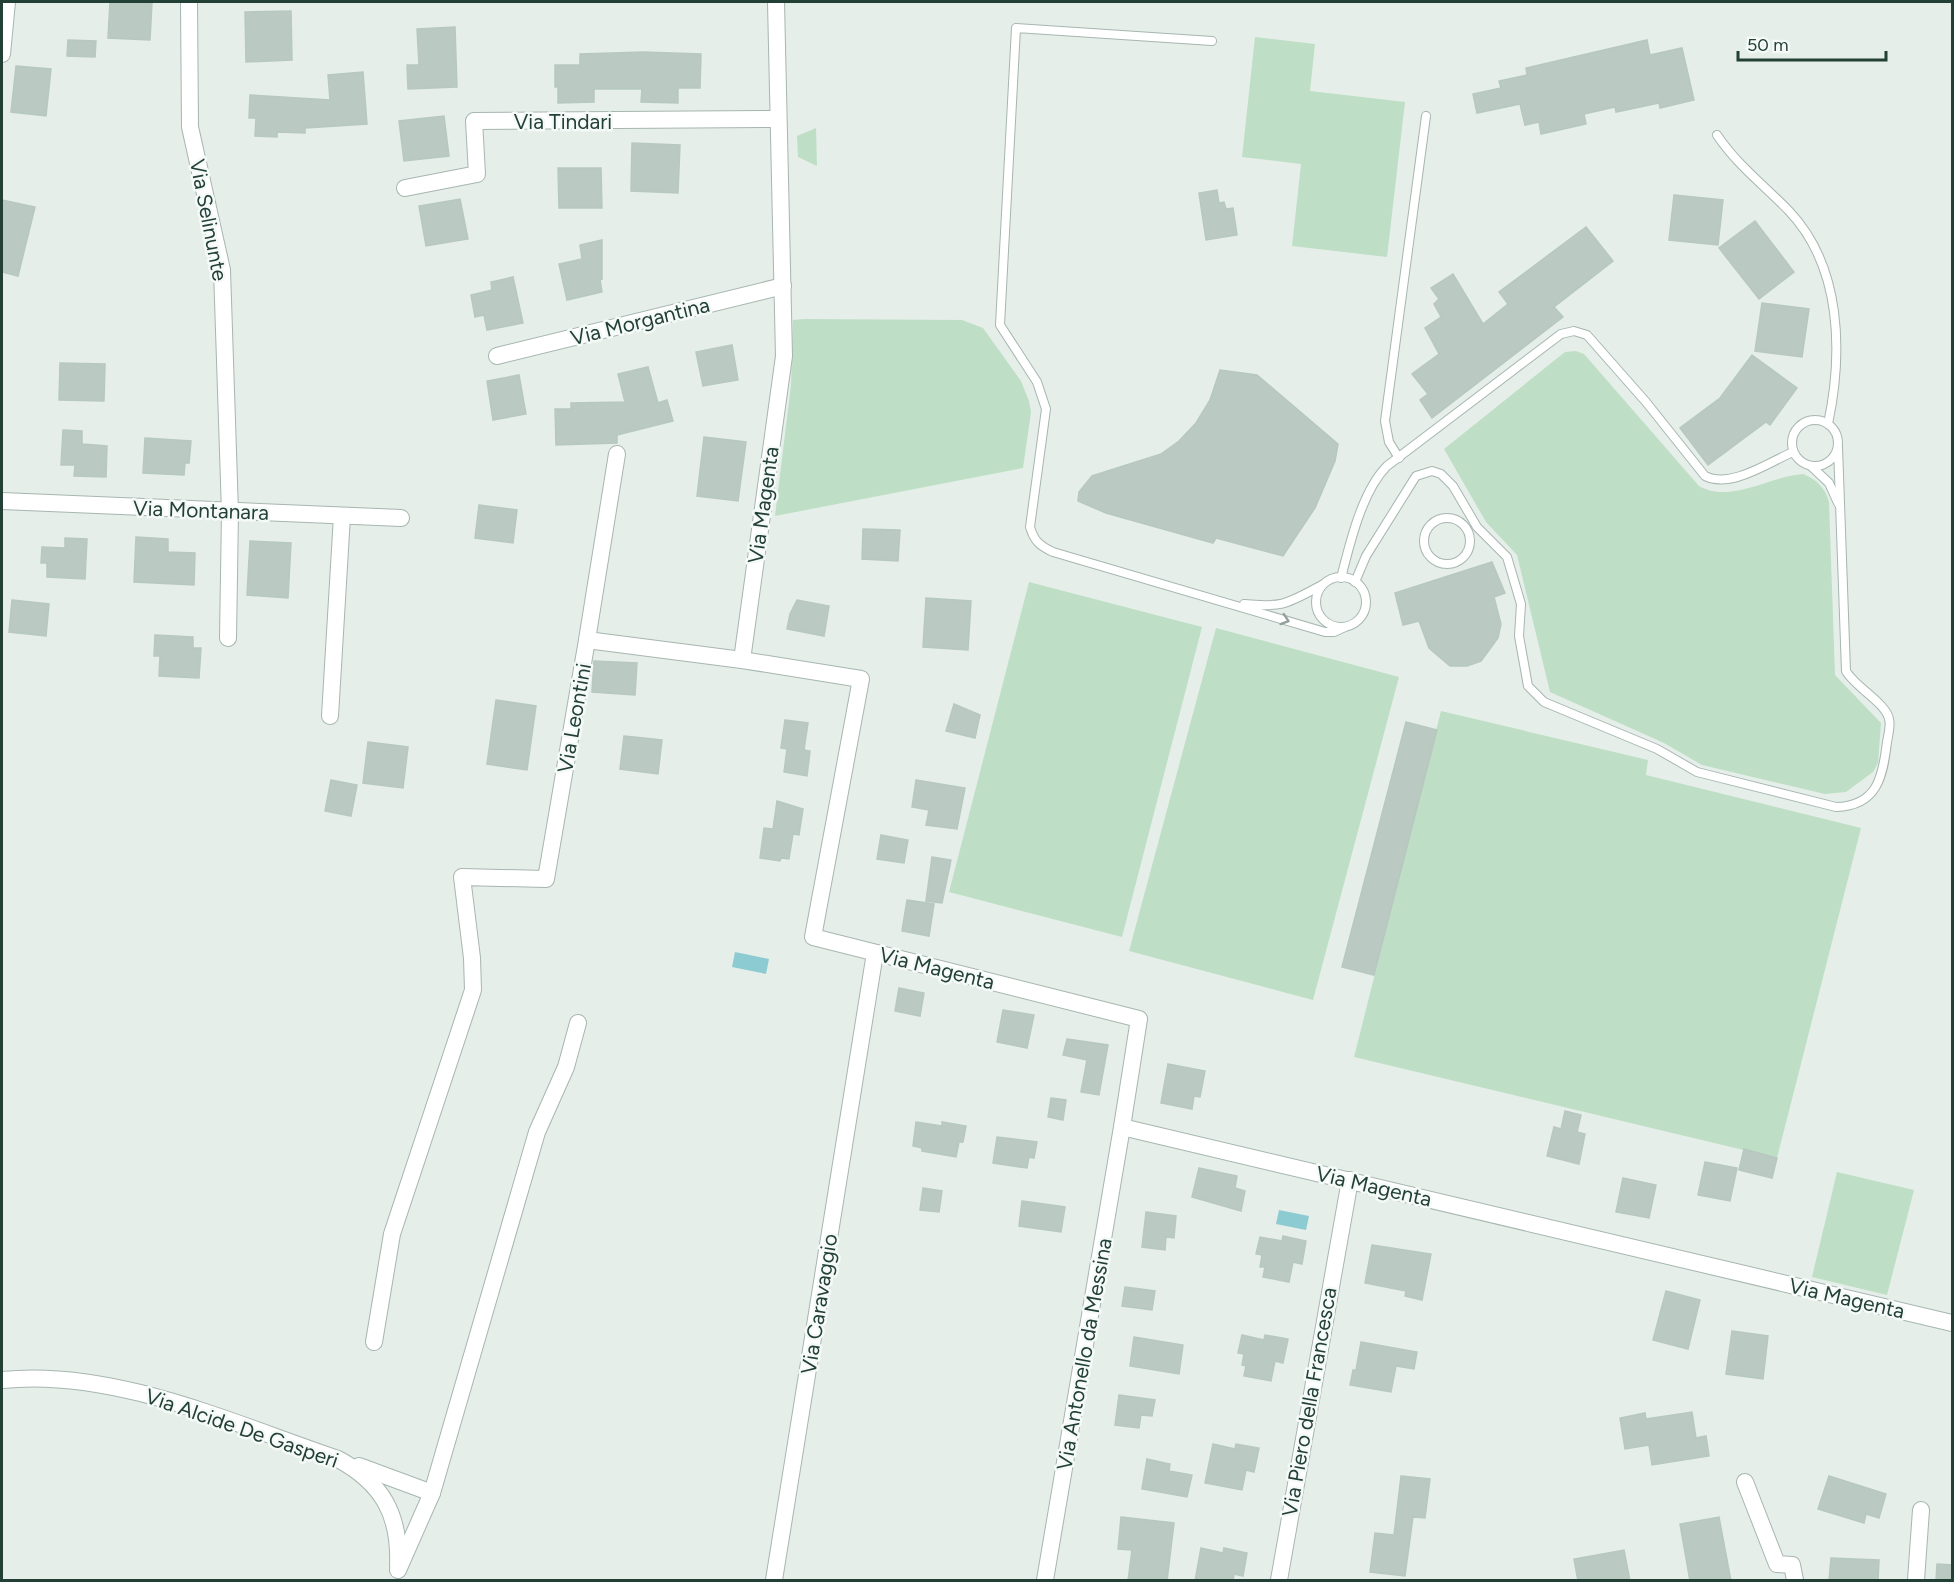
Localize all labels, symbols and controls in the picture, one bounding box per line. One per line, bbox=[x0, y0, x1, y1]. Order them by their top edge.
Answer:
scale bar bbox=[1738, 24, 1886, 62]
text: 50 m bbox=[1747, 34, 1789, 56]
street label: Via Tindari bbox=[514, 109, 612, 134]
street label: Via Selinunte bbox=[185, 157, 233, 283]
street label: Via Morgantina bbox=[568, 292, 712, 350]
street label: Via Magenta bbox=[742, 445, 784, 565]
street label: Via Montanara bbox=[133, 495, 269, 525]
one-way arrow bbox=[1279, 613, 1290, 626]
street label: Via Leontini bbox=[552, 661, 596, 775]
street label: Via Magenta bbox=[877, 942, 997, 994]
street label: Via Magenta bbox=[1314, 1161, 1434, 1211]
street label: Via Caravaggio bbox=[796, 1232, 842, 1376]
street label: Via Antonello da Messina bbox=[1051, 1236, 1117, 1472]
street label: Via Magenta bbox=[1787, 1273, 1907, 1323]
street label: Via Piero della Francesca bbox=[1276, 1285, 1342, 1519]
street label: Via Alcide De Gasperi bbox=[142, 1383, 342, 1473]

